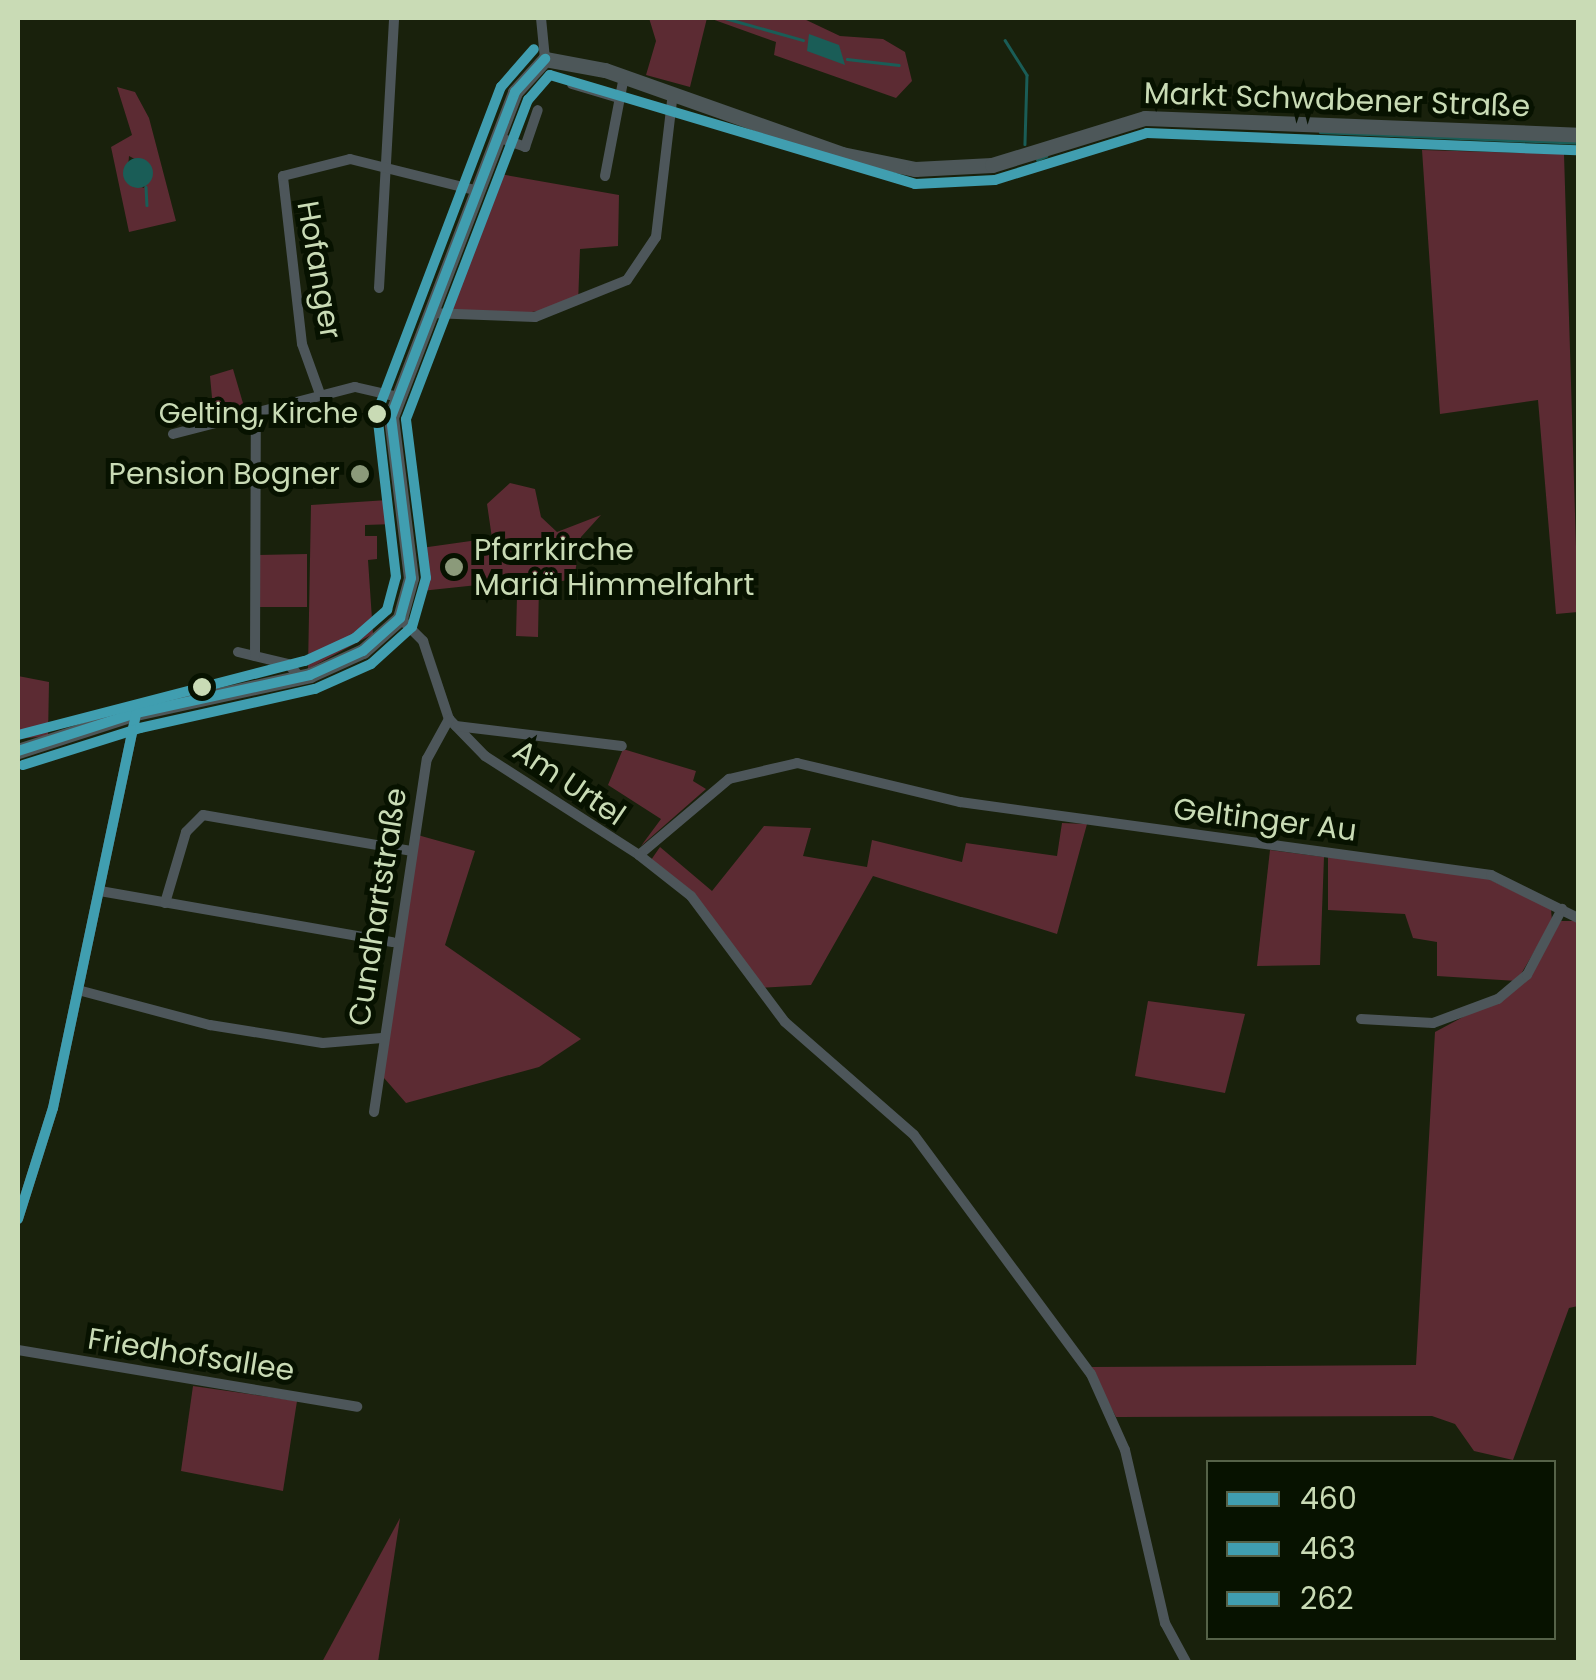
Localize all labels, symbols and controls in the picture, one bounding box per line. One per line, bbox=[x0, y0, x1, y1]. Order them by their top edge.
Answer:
street label: Markt Schwabener Straße bbox=[1143, 75, 1531, 125]
street label: Hofanger bbox=[289, 198, 349, 342]
place label: Gelting, Kirche bbox=[159, 397, 358, 431]
marker: Gelting, Kirche bbox=[367, 404, 387, 424]
place label: Pension Bogner bbox=[109, 456, 340, 492]
marker: Pension Bogner bbox=[349, 463, 371, 485]
place label: Pfarrkirche Mariä Himmelfahrt bbox=[474, 532, 754, 602]
marker: Pfarrkirche Mariä Himmelfahrt bbox=[443, 556, 465, 578]
unlabelled marker bbox=[192, 677, 212, 697]
street label: Am Urtel bbox=[506, 732, 632, 834]
street label: Cundhartstraße bbox=[341, 785, 415, 1029]
street label: Geltinger Au bbox=[1171, 791, 1359, 849]
street label: Friedhofsallee bbox=[85, 1321, 297, 1389]
legend bbox=[1206, 1460, 1556, 1640]
text: 460 bbox=[1300, 1477, 1357, 1520]
text: 463 bbox=[1300, 1527, 1356, 1570]
text: 262 bbox=[1300, 1577, 1354, 1620]

